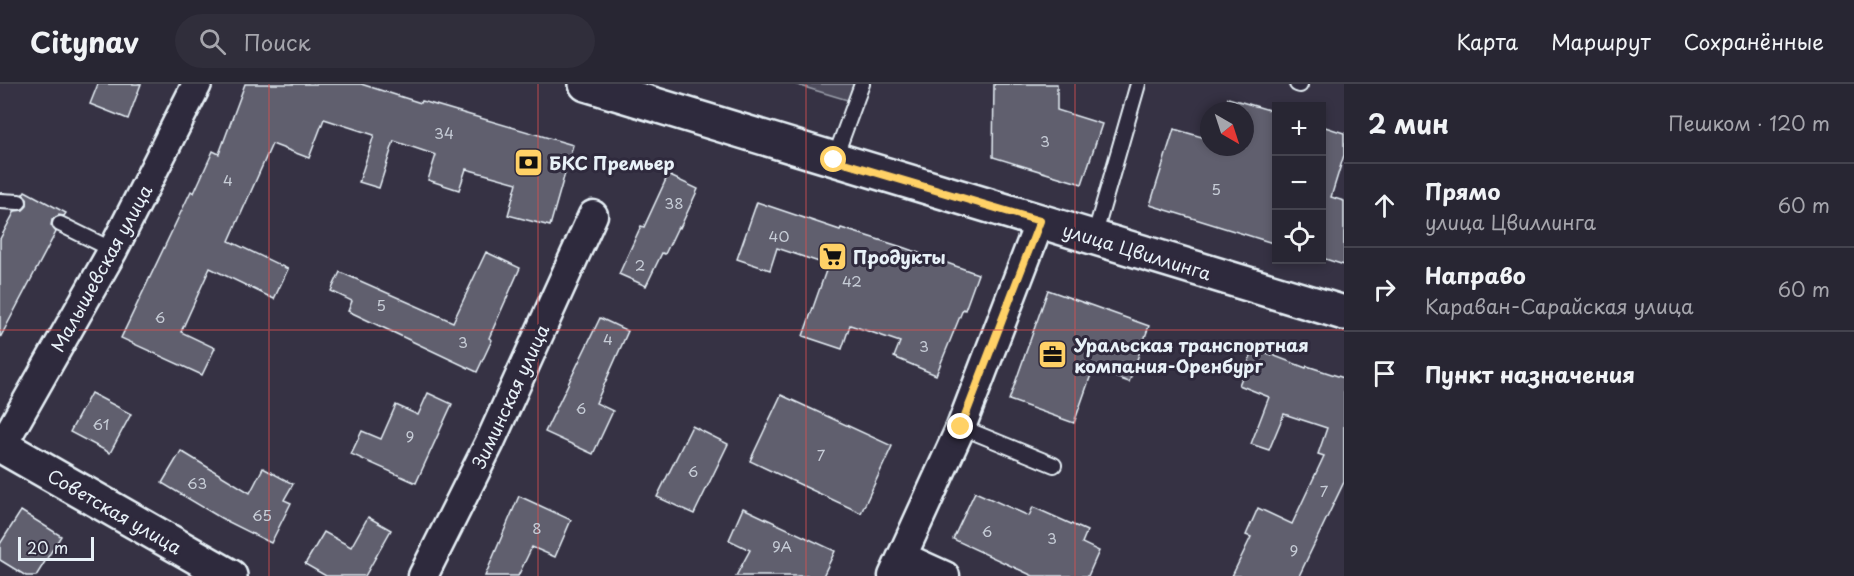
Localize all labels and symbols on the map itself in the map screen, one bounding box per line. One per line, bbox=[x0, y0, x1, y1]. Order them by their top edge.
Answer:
north arrow bbox=[1200, 102, 1254, 156]
house number: 34 bbox=[434, 121, 454, 144]
house number: 3 bbox=[1040, 129, 1050, 152]
bank icon: БКС Премьер bbox=[512, 146, 544, 178]
route start bbox=[820, 146, 846, 172]
place label: БКС Премьер bbox=[549, 149, 675, 176]
house number: 4 bbox=[223, 168, 233, 191]
house number: 5 bbox=[1211, 177, 1221, 200]
street label: Малышевская улица bbox=[44, 179, 159, 357]
house number: 38 bbox=[664, 191, 684, 214]
street label: улица Цвиллинга bbox=[1059, 216, 1215, 287]
house number: 40 bbox=[769, 224, 789, 247]
supermarket icon: Продукты bbox=[816, 240, 848, 272]
place label: Продукты bbox=[853, 243, 946, 270]
house number: 2 bbox=[635, 253, 645, 276]
house number: 42 bbox=[842, 269, 862, 292]
house number: 5 bbox=[376, 293, 386, 316]
house number: 6 bbox=[155, 305, 165, 328]
street label: Зиминская улица bbox=[465, 319, 556, 472]
house number: 4 bbox=[603, 327, 613, 350]
house number: 3 bbox=[458, 330, 468, 353]
place label: Уральская транспортная компания-Оренбург bbox=[1073, 331, 1309, 379]
house number: 3 bbox=[919, 334, 929, 357]
office icon: Уральская транспортная компания-Оренбург bbox=[1037, 338, 1069, 370]
house number: 6 bbox=[576, 396, 586, 419]
house number: 61 bbox=[93, 412, 109, 435]
route end bbox=[947, 413, 973, 439]
house number: 9 bbox=[406, 424, 414, 447]
house number: 7 bbox=[817, 443, 826, 466]
house number: 6 bbox=[688, 459, 698, 482]
street label: Советская улица bbox=[43, 462, 188, 561]
house number: 63 bbox=[187, 471, 207, 494]
house number: 7 bbox=[1320, 479, 1329, 502]
house number: 65 bbox=[252, 503, 272, 526]
house number: 8 bbox=[532, 516, 542, 539]
house number: 6 bbox=[982, 519, 992, 542]
house number: 3 bbox=[1047, 526, 1057, 549]
scale bar bbox=[18, 534, 94, 562]
house number: 9А bbox=[772, 534, 792, 557]
house number: 9 bbox=[1290, 538, 1298, 561]

